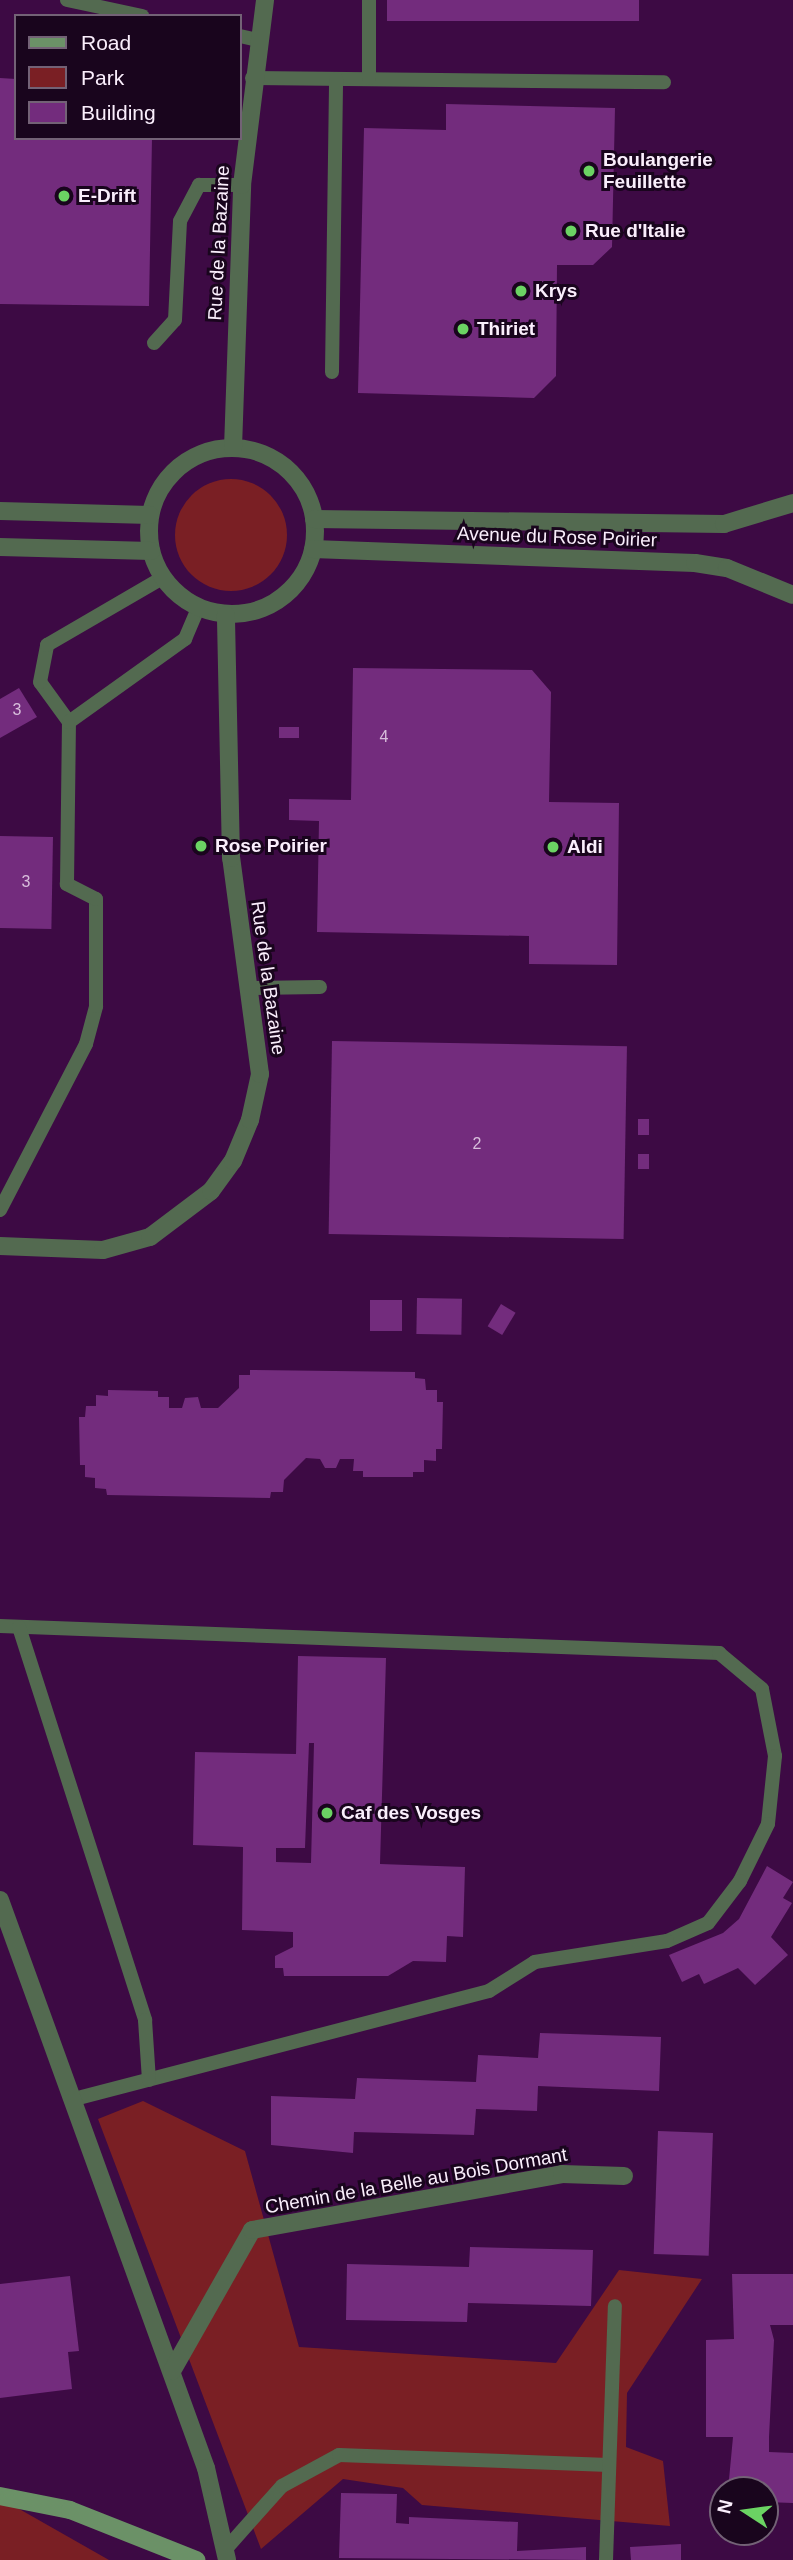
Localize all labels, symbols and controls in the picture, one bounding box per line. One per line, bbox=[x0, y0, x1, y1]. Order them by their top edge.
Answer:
legend bbox=[14, 14, 242, 140]
text: Road bbox=[81, 31, 131, 54]
text: Park bbox=[81, 66, 124, 89]
text: Building bbox=[81, 101, 156, 124]
place label: Boulangerie Feuillette bbox=[603, 149, 713, 193]
marker: Boulangerie Feuillette bbox=[581, 163, 597, 179]
street label: Rue de la Bazaine bbox=[204, 165, 234, 321]
place label: E-Drift bbox=[78, 185, 136, 207]
marker: E-Drift bbox=[56, 188, 72, 204]
place label: Rue d'Italie bbox=[585, 220, 686, 242]
marker: Rue d'Italie bbox=[563, 223, 579, 239]
place label: Krys bbox=[535, 280, 577, 302]
marker: Krys bbox=[513, 283, 529, 299]
place label: Thiriet bbox=[477, 318, 535, 340]
marker: Thiriet bbox=[455, 321, 471, 337]
street label: Avenue du Rose Poirier bbox=[457, 522, 657, 552]
house number: 3 bbox=[13, 700, 21, 720]
house number: 4 bbox=[380, 727, 388, 747]
place label: Rose Poirier bbox=[215, 835, 327, 857]
place label: Aldi bbox=[567, 836, 603, 858]
marker: Rose Poirier bbox=[193, 838, 209, 854]
marker: Aldi bbox=[545, 839, 561, 855]
house number: 3 bbox=[22, 872, 30, 892]
street label: Rue de la Bazaine bbox=[246, 900, 290, 1056]
house number: 2 bbox=[473, 1134, 481, 1154]
place label: Caf des Vosges bbox=[341, 1802, 481, 1824]
marker: Caf des Vosges bbox=[319, 1805, 335, 1821]
street label: Chemin de la Belle au Bois Dormant bbox=[263, 2143, 569, 2219]
north arrow bbox=[709, 2476, 779, 2546]
text: N bbox=[713, 2498, 737, 2516]

